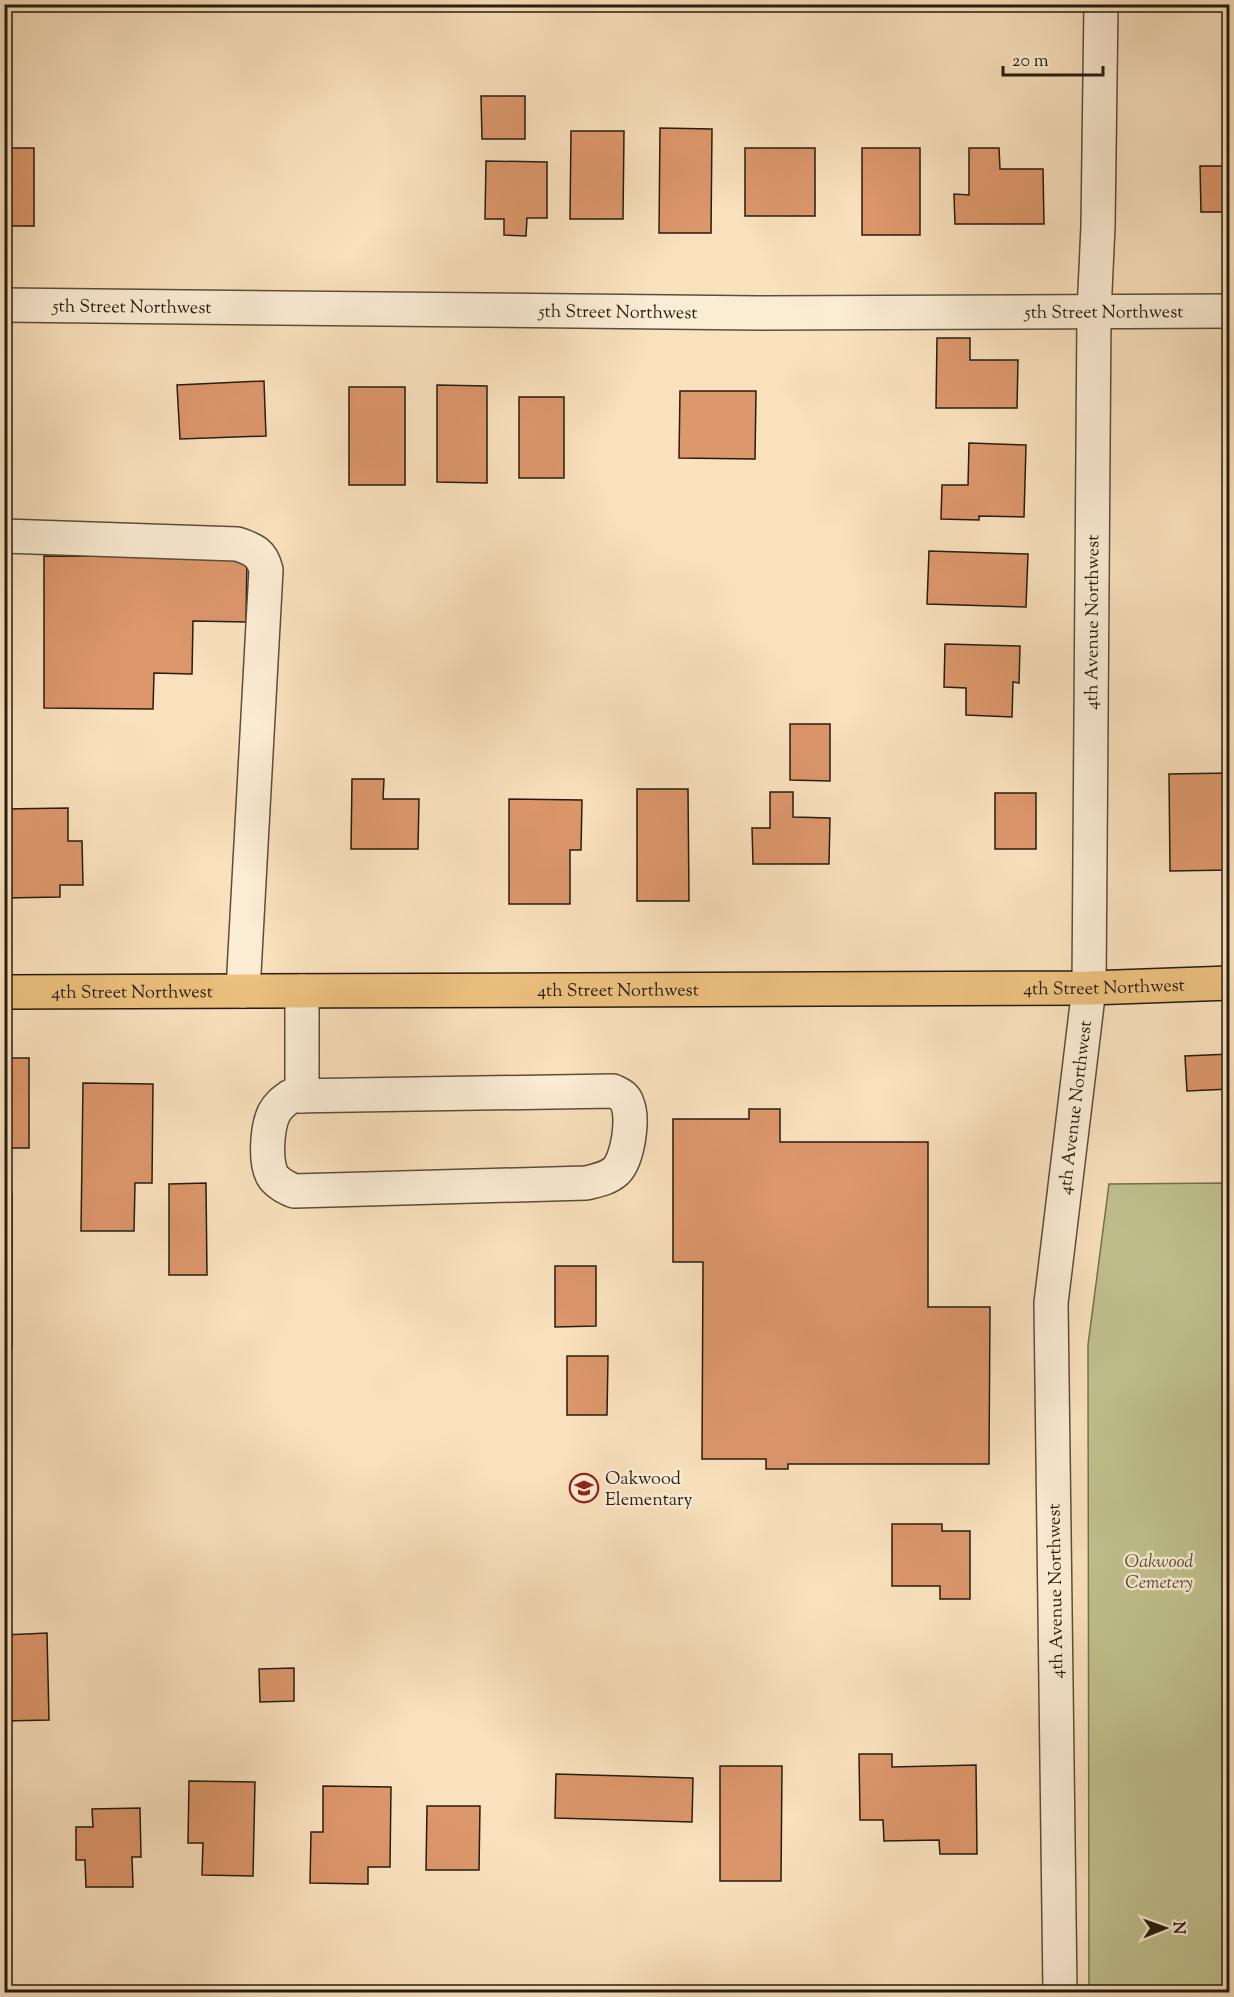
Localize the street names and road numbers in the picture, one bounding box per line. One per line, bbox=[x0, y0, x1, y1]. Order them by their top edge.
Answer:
street label: 5th Street Northwest bbox=[51, 295, 212, 322]
street label: 5th Street Northwest bbox=[537, 300, 698, 327]
street label: 5th Street Northwest bbox=[1023, 300, 1183, 327]
street label: 4th Avenue Northwest bbox=[1080, 535, 1107, 710]
street label: 4th Street Northwest bbox=[1023, 974, 1185, 1003]
street label: 4th Street Northwest bbox=[537, 978, 699, 1005]
street label: 4th Street Northwest bbox=[51, 980, 213, 1007]
street label: 4th Avenue Northwest bbox=[1053, 1019, 1100, 1196]
street label: 4th Avenue Northwest bbox=[1042, 1503, 1072, 1679]

